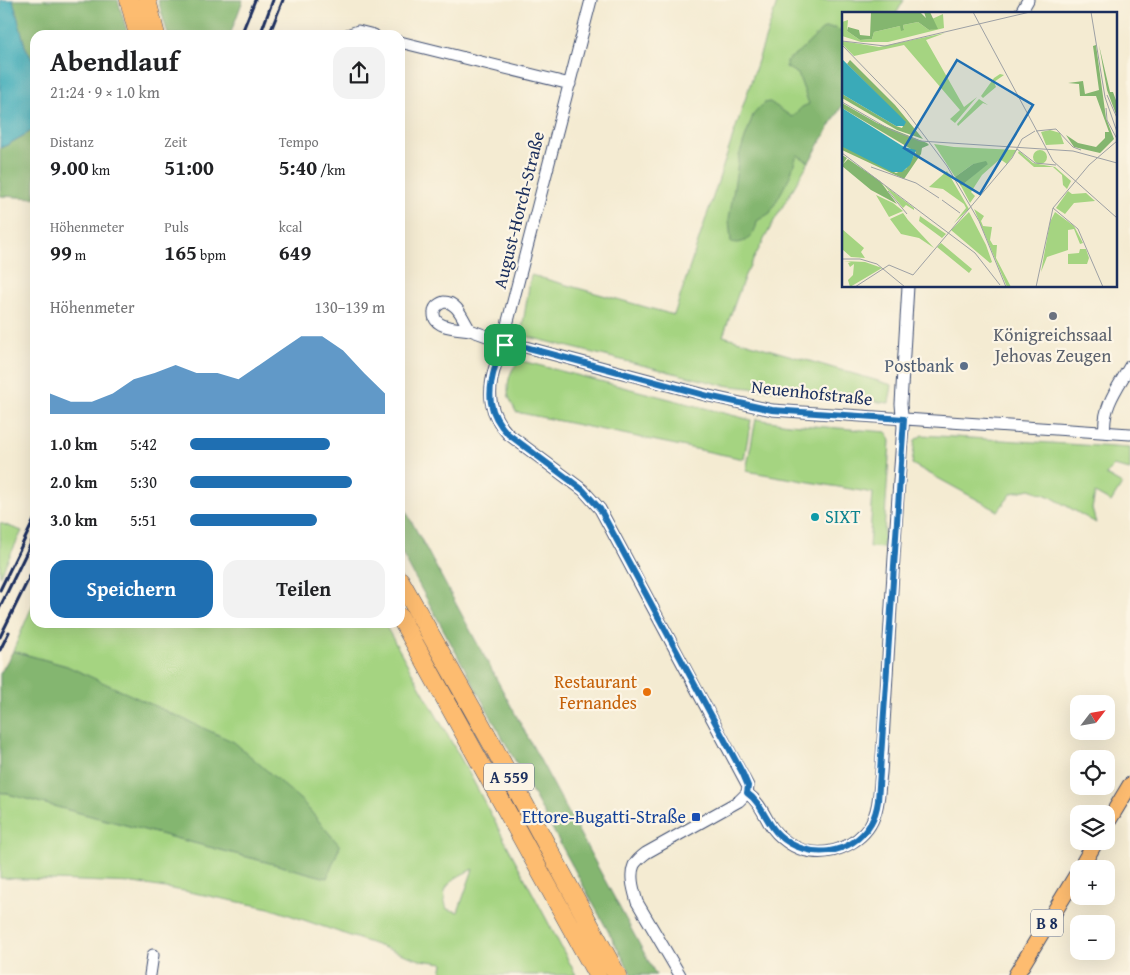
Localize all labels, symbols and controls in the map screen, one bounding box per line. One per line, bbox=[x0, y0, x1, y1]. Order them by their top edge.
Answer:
inset map bbox=[842, 12, 1118, 288]
text: Abendlauf bbox=[50, 40, 178, 81]
button: share bbox=[333, 47, 385, 99]
text: 21:24 · 9 × 1.0 km bbox=[50, 80, 160, 104]
street label: August-Horch-Straße bbox=[486, 128, 551, 291]
text: Distanz bbox=[50, 132, 94, 152]
text: Zeit bbox=[164, 132, 187, 152]
text: Tempo bbox=[279, 132, 319, 152]
text: 9.00 bbox=[50, 152, 89, 183]
text: 51:00 bbox=[164, 152, 214, 183]
text: 5:40 bbox=[279, 152, 317, 183]
text: km bbox=[89, 160, 110, 180]
text: /km bbox=[317, 160, 345, 180]
text: Höhenmeter bbox=[50, 217, 124, 237]
text: Puls bbox=[164, 217, 189, 237]
text: kcal bbox=[279, 217, 303, 237]
text: 99 bbox=[50, 237, 72, 268]
text: 165 bbox=[164, 237, 197, 268]
text: 649 bbox=[279, 237, 311, 268]
text: m bbox=[72, 245, 86, 265]
text: bpm bbox=[197, 245, 226, 265]
text: Höhenmeter bbox=[50, 295, 135, 319]
text: 130–139 m bbox=[315, 295, 385, 319]
marker: Königreichssaal Jehovas Zeugen bbox=[1047, 310, 1059, 322]
place label: Königreichssaal Jehovas Zeugen bbox=[993, 321, 1112, 369]
pin bbox=[484, 324, 526, 366]
icon: arrive bbox=[491, 331, 519, 359]
place label: Postbank bbox=[885, 352, 955, 379]
marker: Postbank bbox=[958, 360, 970, 372]
street label: Neuenhofstraße bbox=[750, 373, 874, 412]
text: 1.0 km bbox=[50, 432, 97, 456]
text: 5:42 bbox=[130, 432, 157, 456]
text: 2.0 km bbox=[50, 470, 97, 494]
text: 5:30 bbox=[130, 470, 157, 494]
place label: SIXT bbox=[825, 503, 861, 530]
text: 3.0 km bbox=[50, 508, 97, 532]
text: 5:51 bbox=[130, 508, 157, 532]
marker: SIXT bbox=[809, 511, 821, 523]
button: Speichern bbox=[50, 560, 213, 618]
button: Teilen bbox=[223, 560, 385, 618]
place label: Restaurant Fernandes bbox=[554, 668, 638, 716]
marker: Restaurant Fernandes bbox=[641, 686, 653, 698]
north arrow bbox=[1070, 695, 1115, 740]
map controls bbox=[1070, 695, 1115, 960]
button: locate bbox=[1070, 750, 1115, 795]
road number: A 559 bbox=[484, 764, 534, 790]
place label: Ettore-Bugatti-Straße bbox=[522, 803, 686, 830]
button: layers bbox=[1070, 805, 1115, 850]
marker: Ettore-Bugatti-Straße bbox=[690, 811, 702, 823]
button: + bbox=[1070, 860, 1115, 905]
road number: B 8 bbox=[1031, 910, 1063, 936]
button: − bbox=[1070, 915, 1115, 960]

